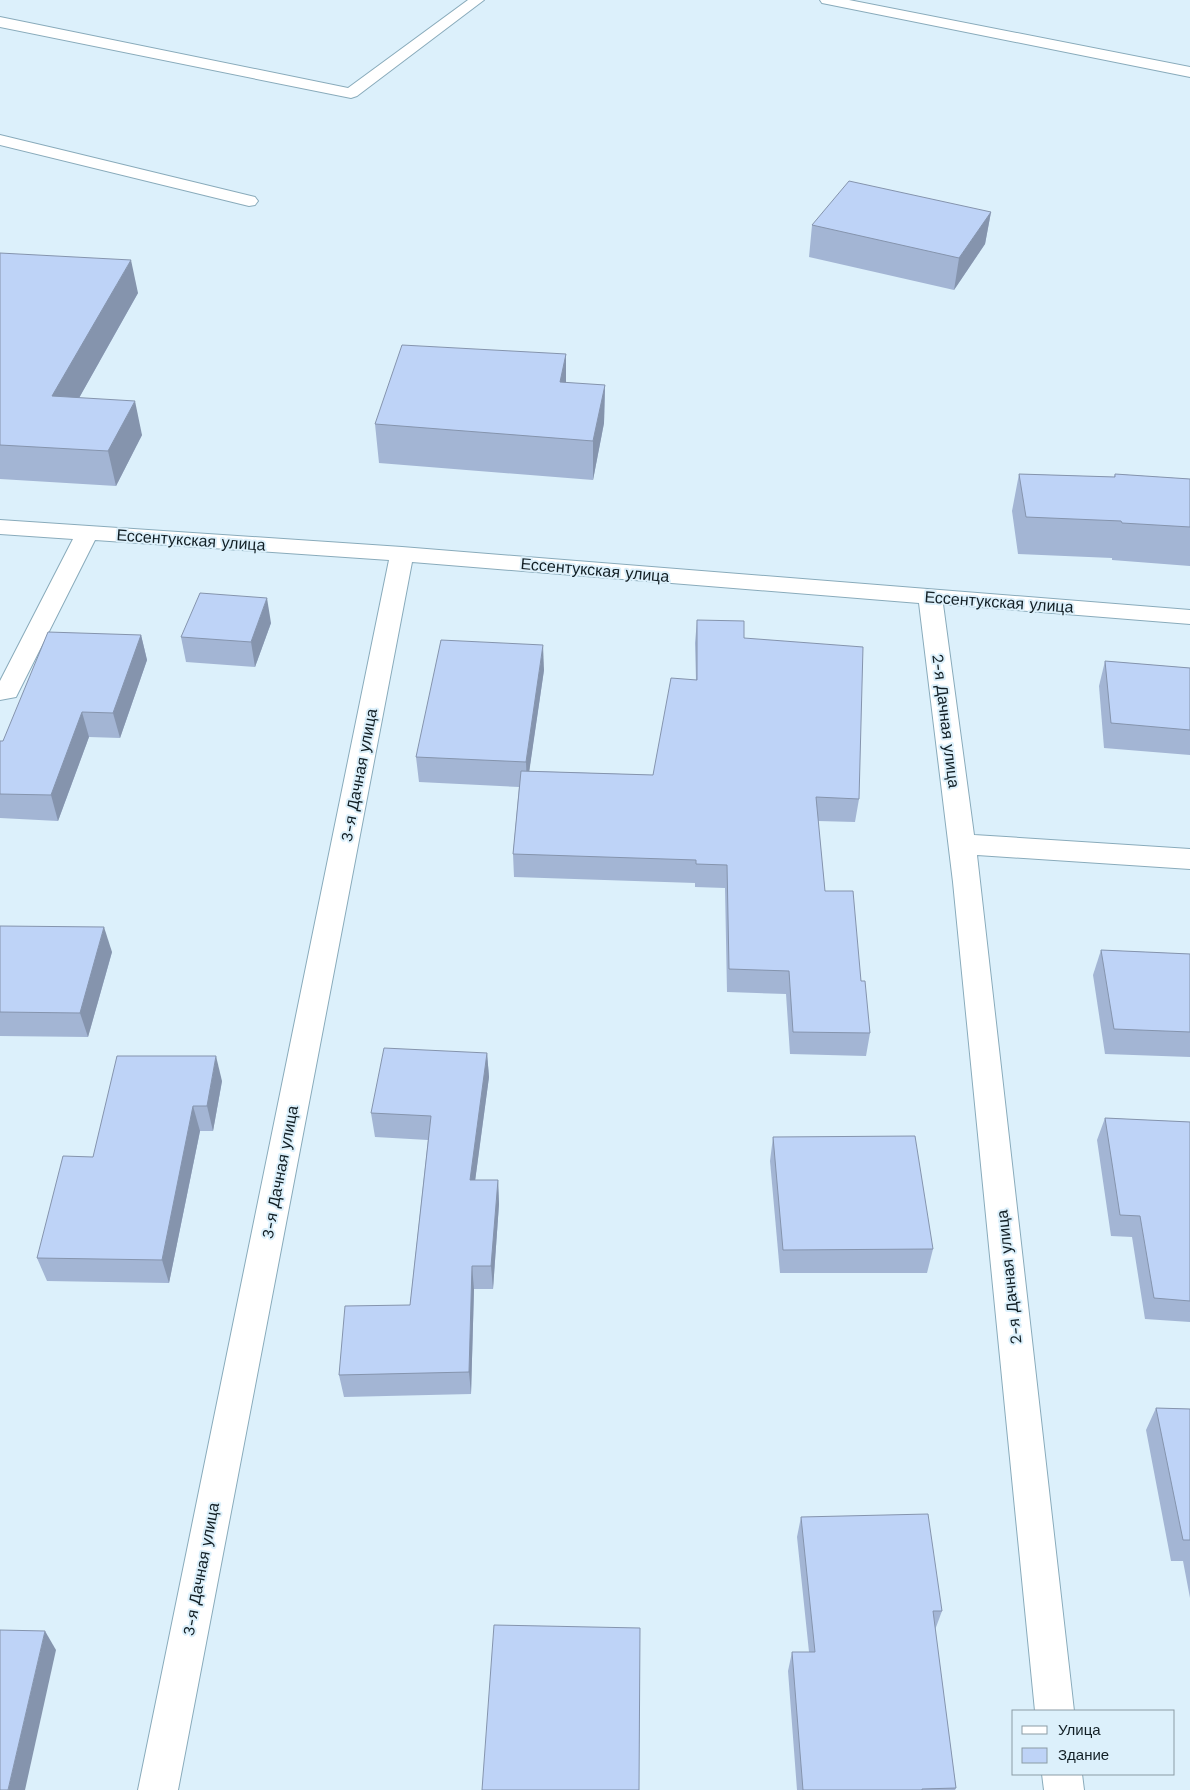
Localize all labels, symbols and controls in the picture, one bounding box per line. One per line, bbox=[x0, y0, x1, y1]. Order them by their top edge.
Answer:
street label: Ессентукская улица bbox=[116, 525, 266, 555]
street label: Ессентукская улица bbox=[520, 554, 670, 586]
street label: Ессентукская улица bbox=[924, 587, 1074, 617]
street label: 2-я Дачная улица bbox=[928, 653, 964, 789]
street label: 3-я Дачная улица bbox=[337, 707, 381, 843]
street label: 3-я Дачная улица bbox=[258, 1104, 302, 1240]
street label: 2-я Дачная улица bbox=[992, 1209, 1025, 1345]
street label: 3-я Дачная улица bbox=[179, 1501, 223, 1637]
legend bbox=[1012, 1710, 1175, 1775]
text: Улица bbox=[1058, 1721, 1101, 1739]
text: Здание bbox=[1058, 1746, 1109, 1764]

